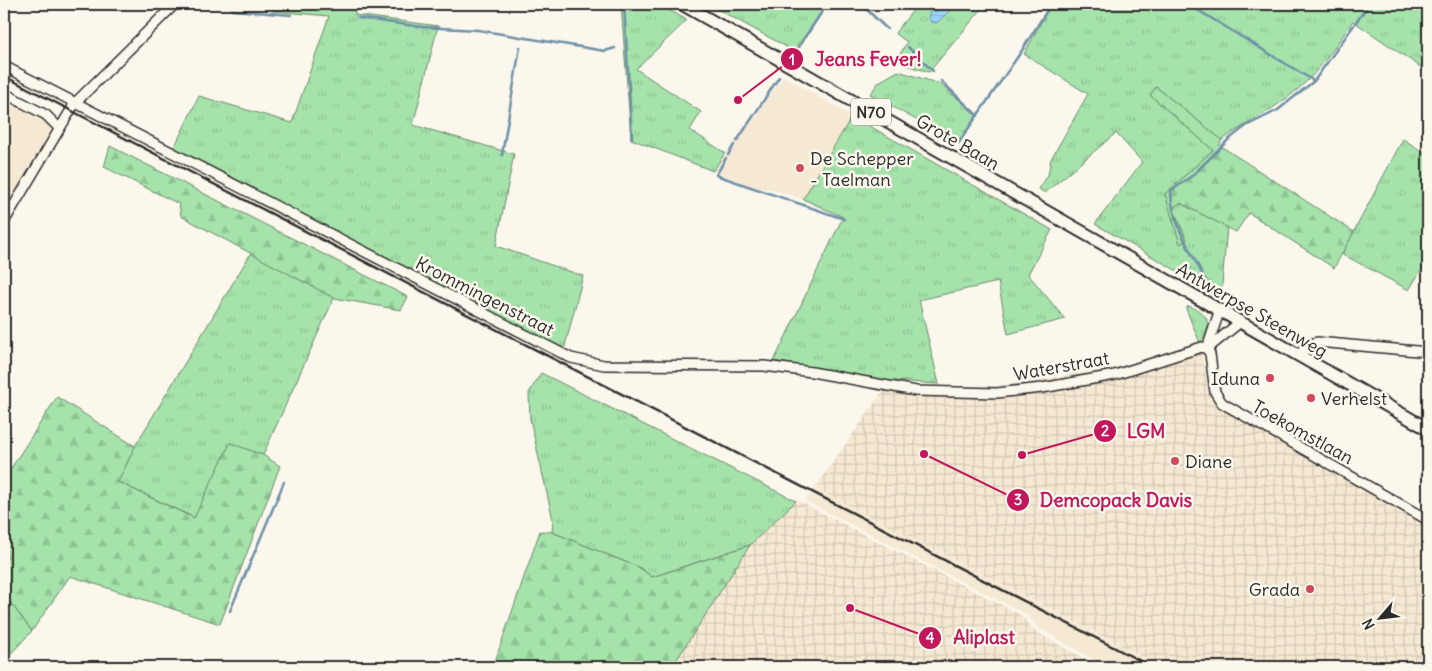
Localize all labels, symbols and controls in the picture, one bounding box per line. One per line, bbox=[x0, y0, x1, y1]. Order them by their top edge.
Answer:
callout: Jeans Fever! bbox=[779, 42, 931, 76]
text: Jeans Fever! bbox=[815, 47, 921, 71]
text: 1 bbox=[789, 50, 795, 69]
road number: N70 bbox=[851, 98, 891, 125]
street label: Grote Baan bbox=[912, 109, 1004, 175]
place label: De Schepper - Taelman bbox=[810, 147, 914, 191]
marker: De Schepper - Taelman bbox=[794, 162, 806, 174]
street label: Krommingenstraat bbox=[412, 251, 558, 341]
street label: Antwerpse Steenweg bbox=[1172, 257, 1332, 363]
street label: Waterstraat bbox=[1011, 346, 1111, 386]
place label: Iduna bbox=[1211, 367, 1260, 390]
marker: Iduna bbox=[1264, 372, 1276, 384]
place label: Verhelst bbox=[1321, 387, 1387, 410]
marker: Verhelst bbox=[1305, 392, 1317, 404]
street label: Toekomstlaan bbox=[1248, 395, 1358, 469]
callout: LGM bbox=[1092, 414, 1176, 448]
text: LGM bbox=[1127, 419, 1165, 443]
text: 2 bbox=[1101, 421, 1109, 440]
place label: Diane bbox=[1185, 450, 1232, 473]
marker: Diane bbox=[1169, 455, 1181, 467]
callout: Demcopack Davis bbox=[1005, 483, 1203, 517]
text: Demcopack Davis bbox=[1040, 488, 1193, 512]
text: 3 bbox=[1014, 490, 1022, 509]
place label: Grada bbox=[1249, 578, 1300, 601]
marker: Grada bbox=[1304, 583, 1316, 595]
north arrow bbox=[1354, 594, 1404, 644]
text: N bbox=[1358, 616, 1379, 633]
callout: Aliplast bbox=[918, 621, 1025, 655]
text: Aliplast bbox=[953, 625, 1015, 649]
text: 4 bbox=[926, 628, 935, 647]

